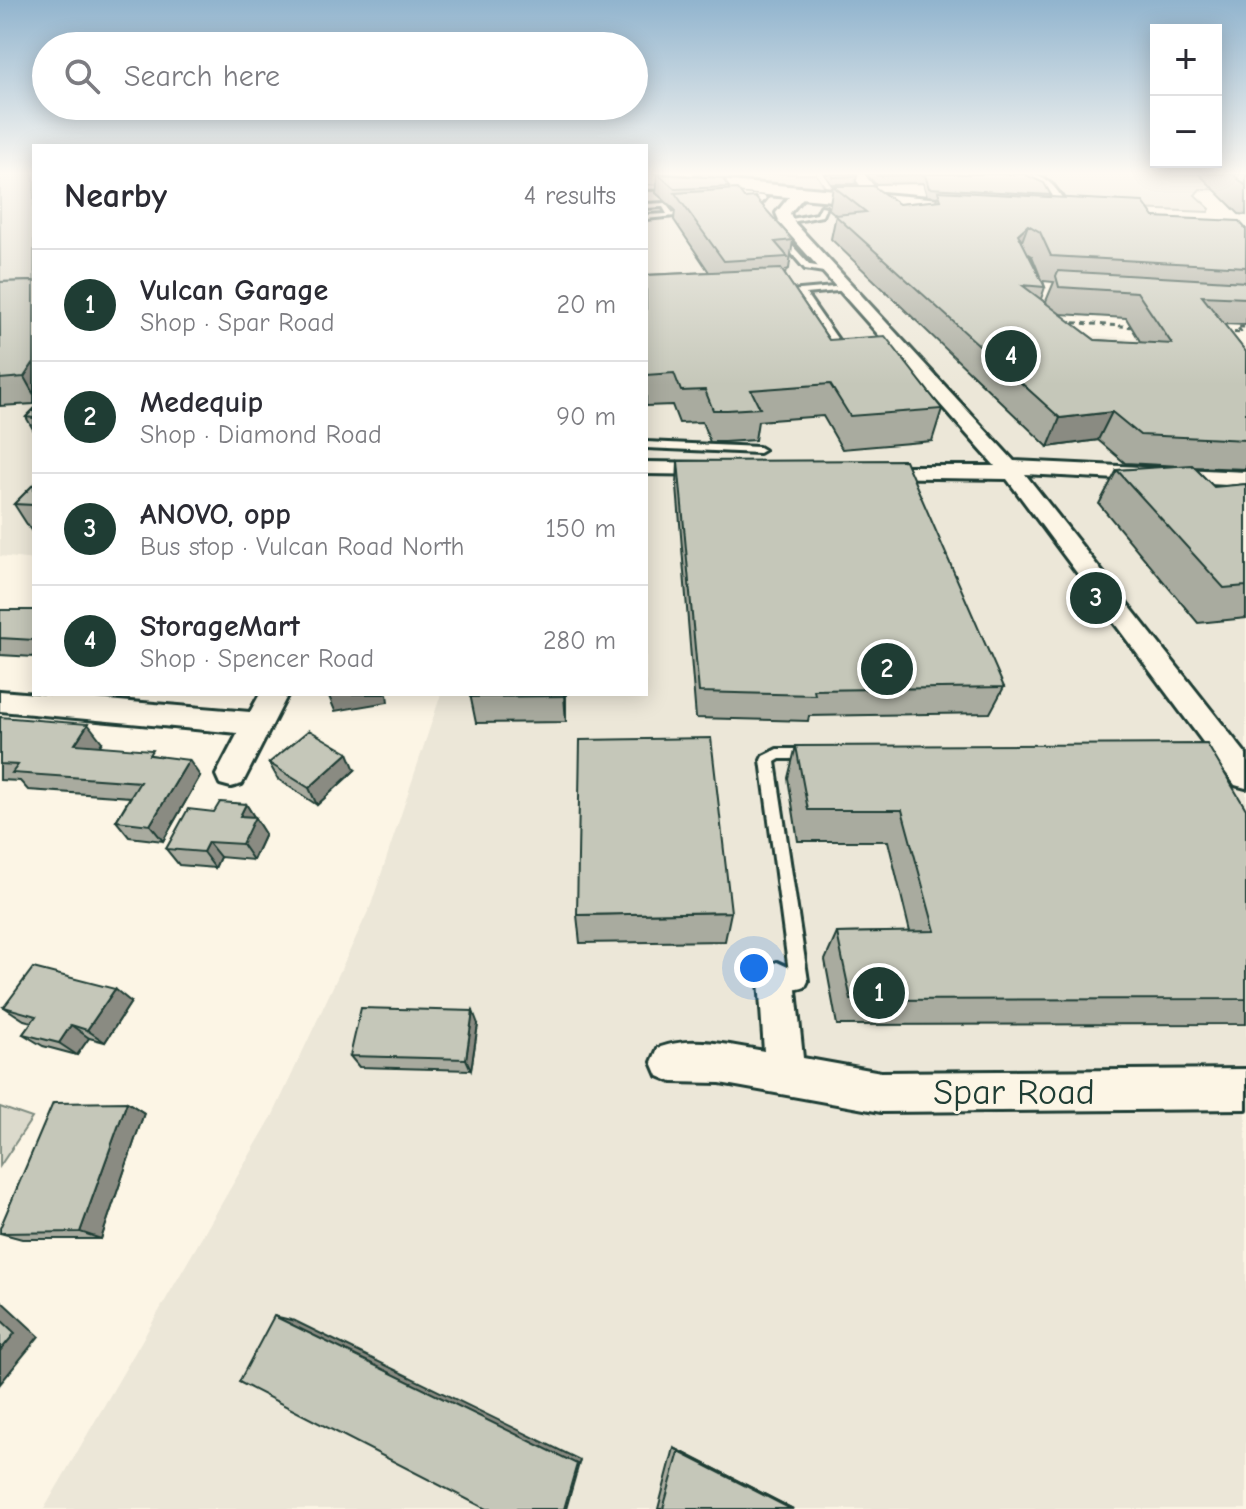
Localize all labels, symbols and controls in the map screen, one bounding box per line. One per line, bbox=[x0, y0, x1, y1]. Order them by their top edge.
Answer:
map controls bbox=[1150, 24, 1222, 168]
button: + bbox=[1150, 24, 1222, 96]
search box bbox=[32, 32, 648, 120]
icon: search bbox=[60, 54, 104, 98]
text: Search here bbox=[124, 59, 280, 94]
button: − bbox=[1150, 96, 1222, 168]
text: Nearby bbox=[64, 176, 167, 216]
text: 4 results bbox=[524, 181, 616, 211]
text: Vulcan Garage bbox=[140, 273, 328, 308]
text: 1 bbox=[85, 290, 95, 320]
text: 20 m bbox=[556, 290, 616, 320]
text: Shop · Spar Road bbox=[140, 308, 335, 338]
pin: 4 bbox=[985, 326, 1037, 386]
text: Medequip bbox=[140, 385, 263, 420]
text: 2 bbox=[84, 402, 96, 432]
text: 90 m bbox=[556, 402, 616, 432]
text: Shop · Diamond Road bbox=[140, 420, 382, 450]
text: ANOVO, opp bbox=[140, 497, 291, 532]
text: 3 bbox=[84, 514, 96, 544]
text: 150 m bbox=[546, 514, 616, 544]
text: Bus stop · Vulcan Road North bbox=[140, 532, 465, 562]
pin: 3 bbox=[1070, 568, 1122, 628]
text: StorageMart bbox=[140, 609, 300, 644]
text: 4 bbox=[84, 626, 96, 656]
text: 280 m bbox=[543, 626, 616, 656]
pin: 2 bbox=[861, 639, 913, 699]
text: Shop · Spencer Road bbox=[140, 644, 374, 674]
your location bbox=[734, 948, 774, 988]
pin: 1 bbox=[853, 963, 905, 1023]
street label: Spar Road bbox=[933, 1072, 1095, 1113]

